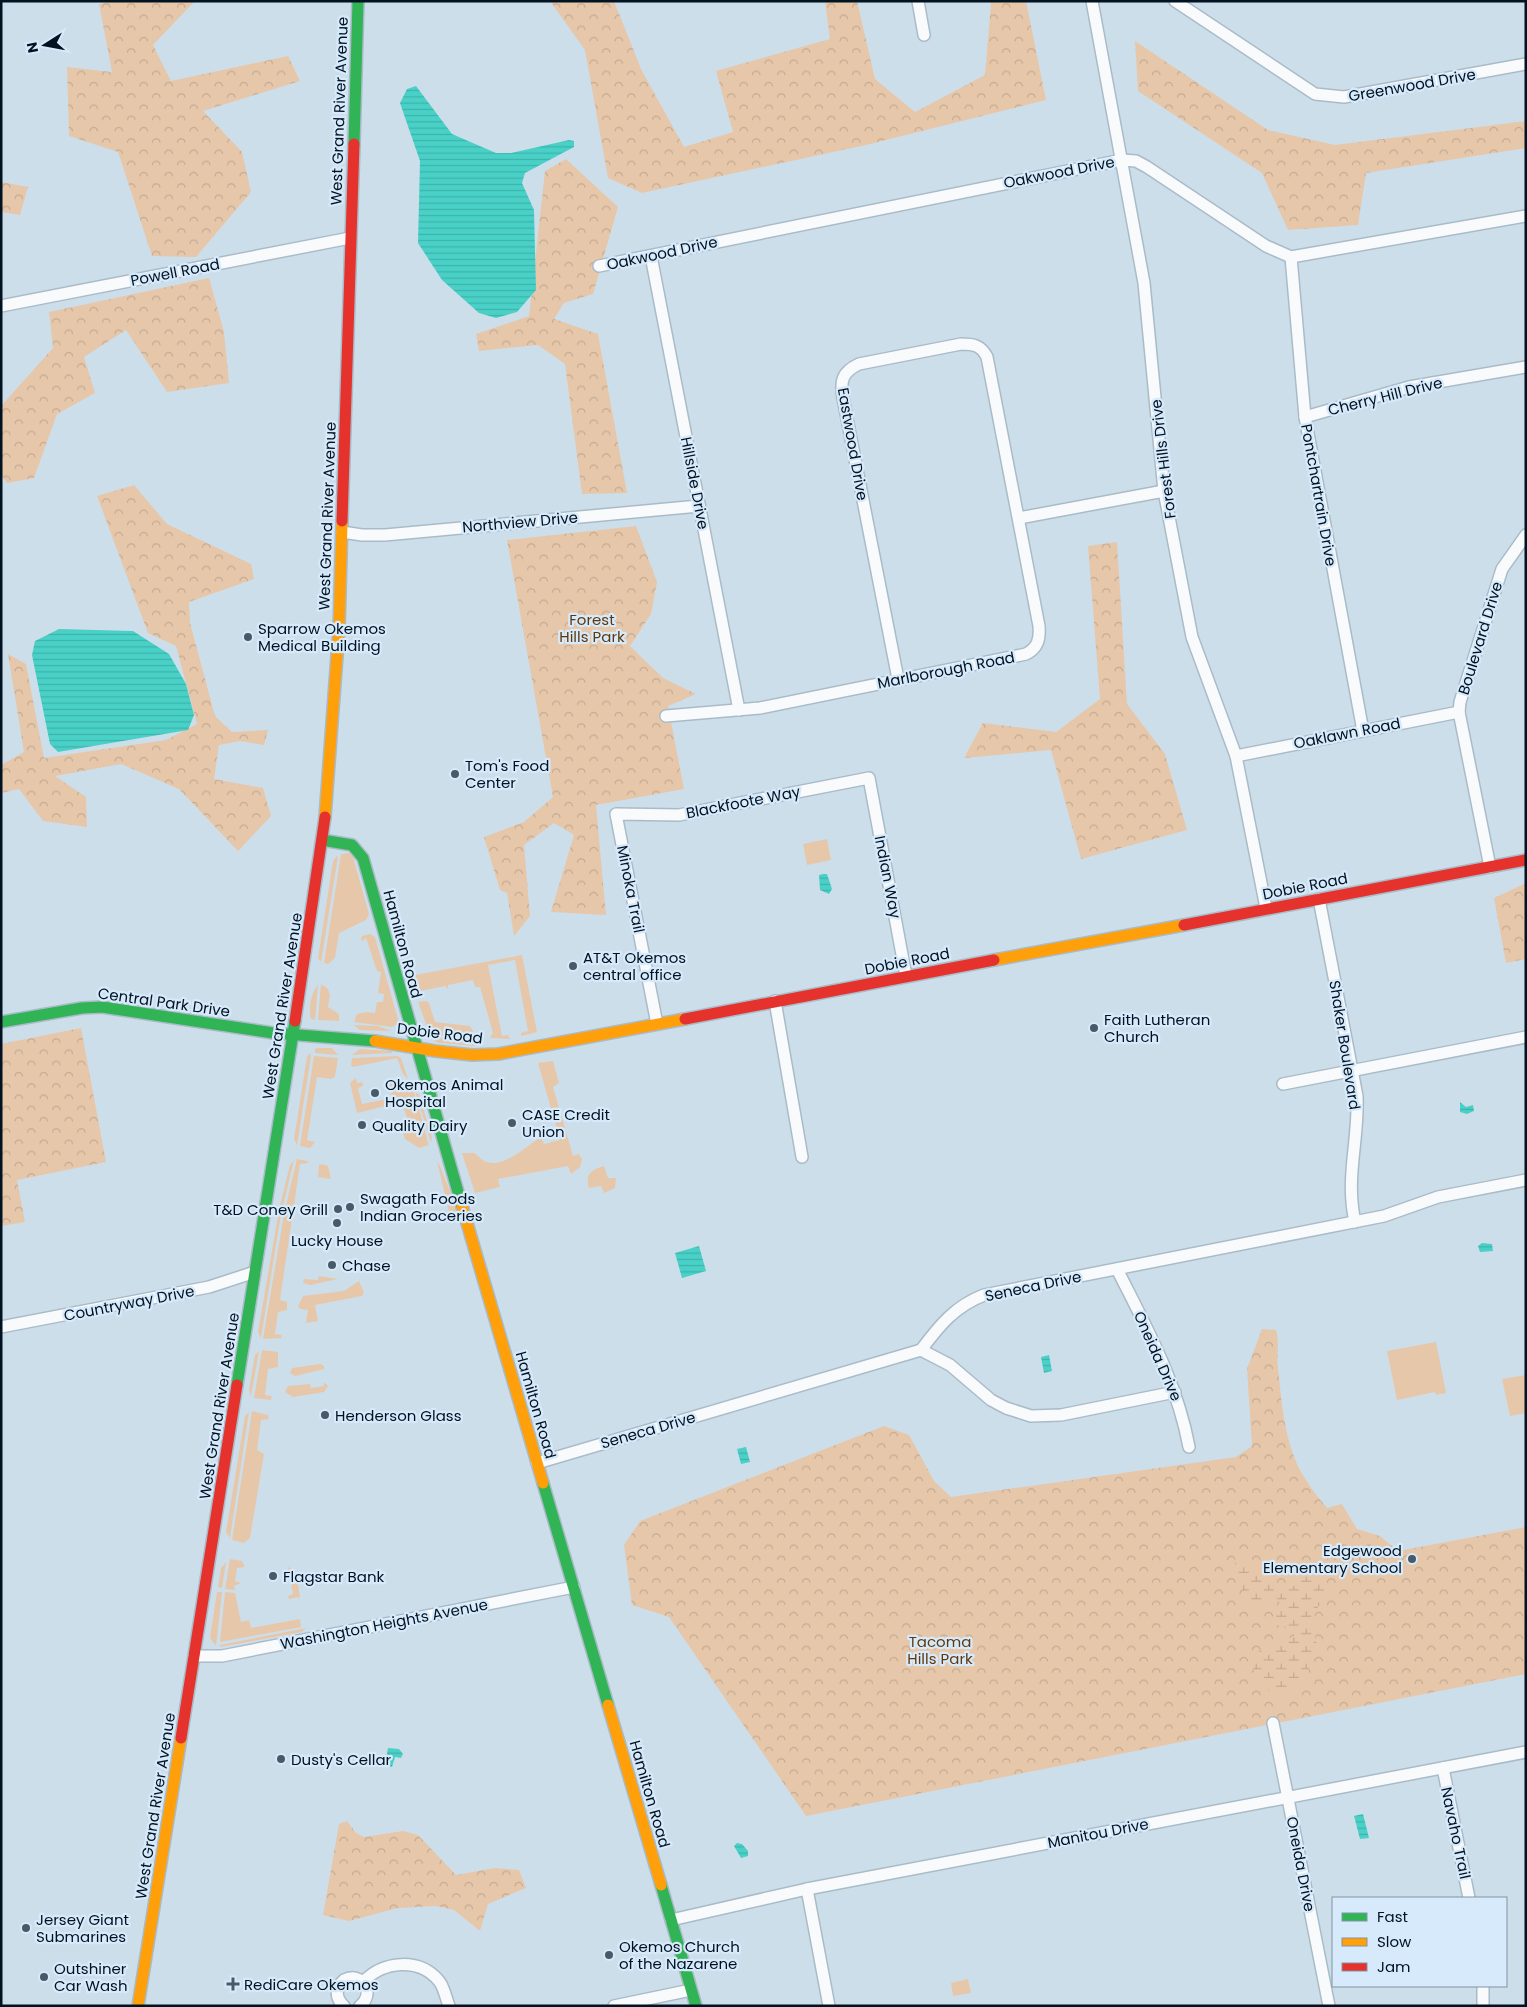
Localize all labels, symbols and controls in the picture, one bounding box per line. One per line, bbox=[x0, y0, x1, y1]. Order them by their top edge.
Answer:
street label: West Grand River Avenue bbox=[325, 16, 353, 206]
north arrow bbox=[20, 20, 70, 70]
text: N bbox=[21, 40, 43, 55]
street label: Greenwood Drive bbox=[1347, 63, 1477, 107]
street label: Oakwood Drive bbox=[1002, 151, 1116, 193]
street label: Oakwood Drive bbox=[605, 231, 719, 275]
street label: Powell Road bbox=[129, 253, 221, 291]
street label: Cherry Hill Drive bbox=[1326, 372, 1444, 420]
street label: Eastwood Drive bbox=[833, 386, 873, 502]
street label: Forest Hills Drive bbox=[1145, 398, 1181, 520]
street label: West Grand River Avenue bbox=[313, 421, 341, 611]
street label: Pontchartrain Drive bbox=[1296, 422, 1342, 568]
street label: Hillside Drive bbox=[676, 435, 714, 531]
street label: Northview Drive bbox=[461, 506, 579, 538]
street label: Boulevard Drive bbox=[1453, 579, 1507, 697]
park label: Forest Hills Park bbox=[559, 609, 625, 647]
place label: Sparrow Okemos Medical Building bbox=[258, 618, 386, 656]
marker: Sparrow Okemos Medical Building bbox=[242, 631, 254, 643]
street label: Marlborough Road bbox=[875, 646, 1017, 694]
street label: Oaklawn Road bbox=[1292, 712, 1402, 754]
place label: Tom's Food Center bbox=[465, 755, 549, 793]
marker: Tom's Food Center bbox=[449, 768, 461, 780]
street label: Blackfoote Way bbox=[684, 781, 802, 823]
street label: Indian Way bbox=[870, 834, 906, 921]
street label: Minoka Trail bbox=[612, 843, 650, 935]
street label: Dobie Road bbox=[1261, 867, 1349, 905]
street label: Hamilton Road bbox=[378, 888, 428, 1000]
street label: West Grand River Avenue bbox=[257, 911, 307, 1101]
street label: Dobie Road bbox=[863, 942, 951, 980]
place label: AT&T Okemos central office bbox=[583, 947, 686, 985]
marker: AT&T Okemos central office bbox=[567, 960, 579, 972]
street label: Shaker Boulevard bbox=[1324, 979, 1366, 1111]
street label: Central Park Drive bbox=[97, 982, 231, 1022]
place label: Faith Lutheran Church bbox=[1104, 1009, 1210, 1047]
street label: Dobie Road bbox=[396, 1017, 484, 1049]
marker: Faith Lutheran Church bbox=[1088, 1022, 1100, 1034]
place label: Okemos Animal Hospital bbox=[385, 1074, 503, 1112]
marker: Okemos Animal Hospital bbox=[369, 1087, 381, 1099]
place label: CASE Credit Union bbox=[522, 1104, 610, 1142]
place label: Quality Dairy bbox=[372, 1115, 468, 1136]
marker: CASE Credit Union bbox=[506, 1117, 518, 1129]
marker: Quality Dairy bbox=[356, 1119, 368, 1131]
place label: Swagath Foods Indian Groceries bbox=[360, 1188, 483, 1226]
place label: T&D Coney Grill bbox=[213, 1199, 328, 1220]
marker: Swagath Foods Indian Groceries bbox=[344, 1201, 356, 1213]
marker: T&D Coney Grill bbox=[332, 1203, 344, 1215]
marker: Lucky House bbox=[331, 1217, 343, 1229]
place label: Lucky House bbox=[291, 1230, 383, 1251]
place label: Chase bbox=[342, 1255, 390, 1276]
marker: Chase bbox=[326, 1259, 338, 1271]
street label: Seneca Drive bbox=[983, 1266, 1083, 1306]
street label: Countryway Drive bbox=[62, 1280, 196, 1326]
street label: Oneida Drive bbox=[1129, 1308, 1187, 1404]
street label: West Grand River Avenue bbox=[194, 1311, 244, 1501]
street label: Hamilton Road bbox=[511, 1349, 561, 1461]
place label: Henderson Glass bbox=[335, 1405, 462, 1426]
street label: Seneca Drive bbox=[598, 1406, 698, 1454]
marker: Henderson Glass bbox=[319, 1409, 331, 1421]
place label: Edgewood Elementary School bbox=[1263, 1540, 1402, 1578]
marker: Edgewood Elementary School bbox=[1406, 1553, 1418, 1565]
place label: Flagstar Bank bbox=[283, 1566, 384, 1587]
marker: Flagstar Bank bbox=[267, 1570, 279, 1582]
street label: Washington Heights Avenue bbox=[278, 1594, 490, 1654]
park label: Tacoma Hills Park bbox=[907, 1631, 973, 1669]
street label: West Grand River Avenue bbox=[130, 1711, 180, 1901]
street label: Hamilton Road bbox=[625, 1738, 675, 1850]
place label: Dusty's Cellar bbox=[291, 1749, 392, 1770]
marker: Dusty's Cellar bbox=[275, 1753, 287, 1765]
street label: Navaho Trail bbox=[1436, 1785, 1476, 1881]
street label: Manitou Drive bbox=[1046, 1813, 1150, 1853]
street label: Oneida Drive bbox=[1282, 1815, 1320, 1913]
legend bbox=[1332, 1897, 1507, 1987]
text: Fast bbox=[1377, 1906, 1408, 1927]
place label: Jersey Giant Submarines bbox=[36, 1909, 129, 1947]
marker: Jersey Giant Submarines bbox=[20, 1922, 32, 1934]
text: Slow bbox=[1377, 1931, 1412, 1952]
place label: Okemos Church of the Nazarene bbox=[619, 1936, 740, 1974]
marker: Okemos Church of the Nazarene bbox=[603, 1949, 615, 1961]
text: Jam bbox=[1377, 1956, 1411, 1977]
place label: Outshiner Car Wash bbox=[54, 1958, 128, 1996]
marker: Outshiner Car Wash bbox=[38, 1971, 50, 1983]
place label: RediCare Okemos bbox=[244, 1974, 379, 1995]
marker: RediCare Okemos bbox=[226, 1977, 240, 1991]

